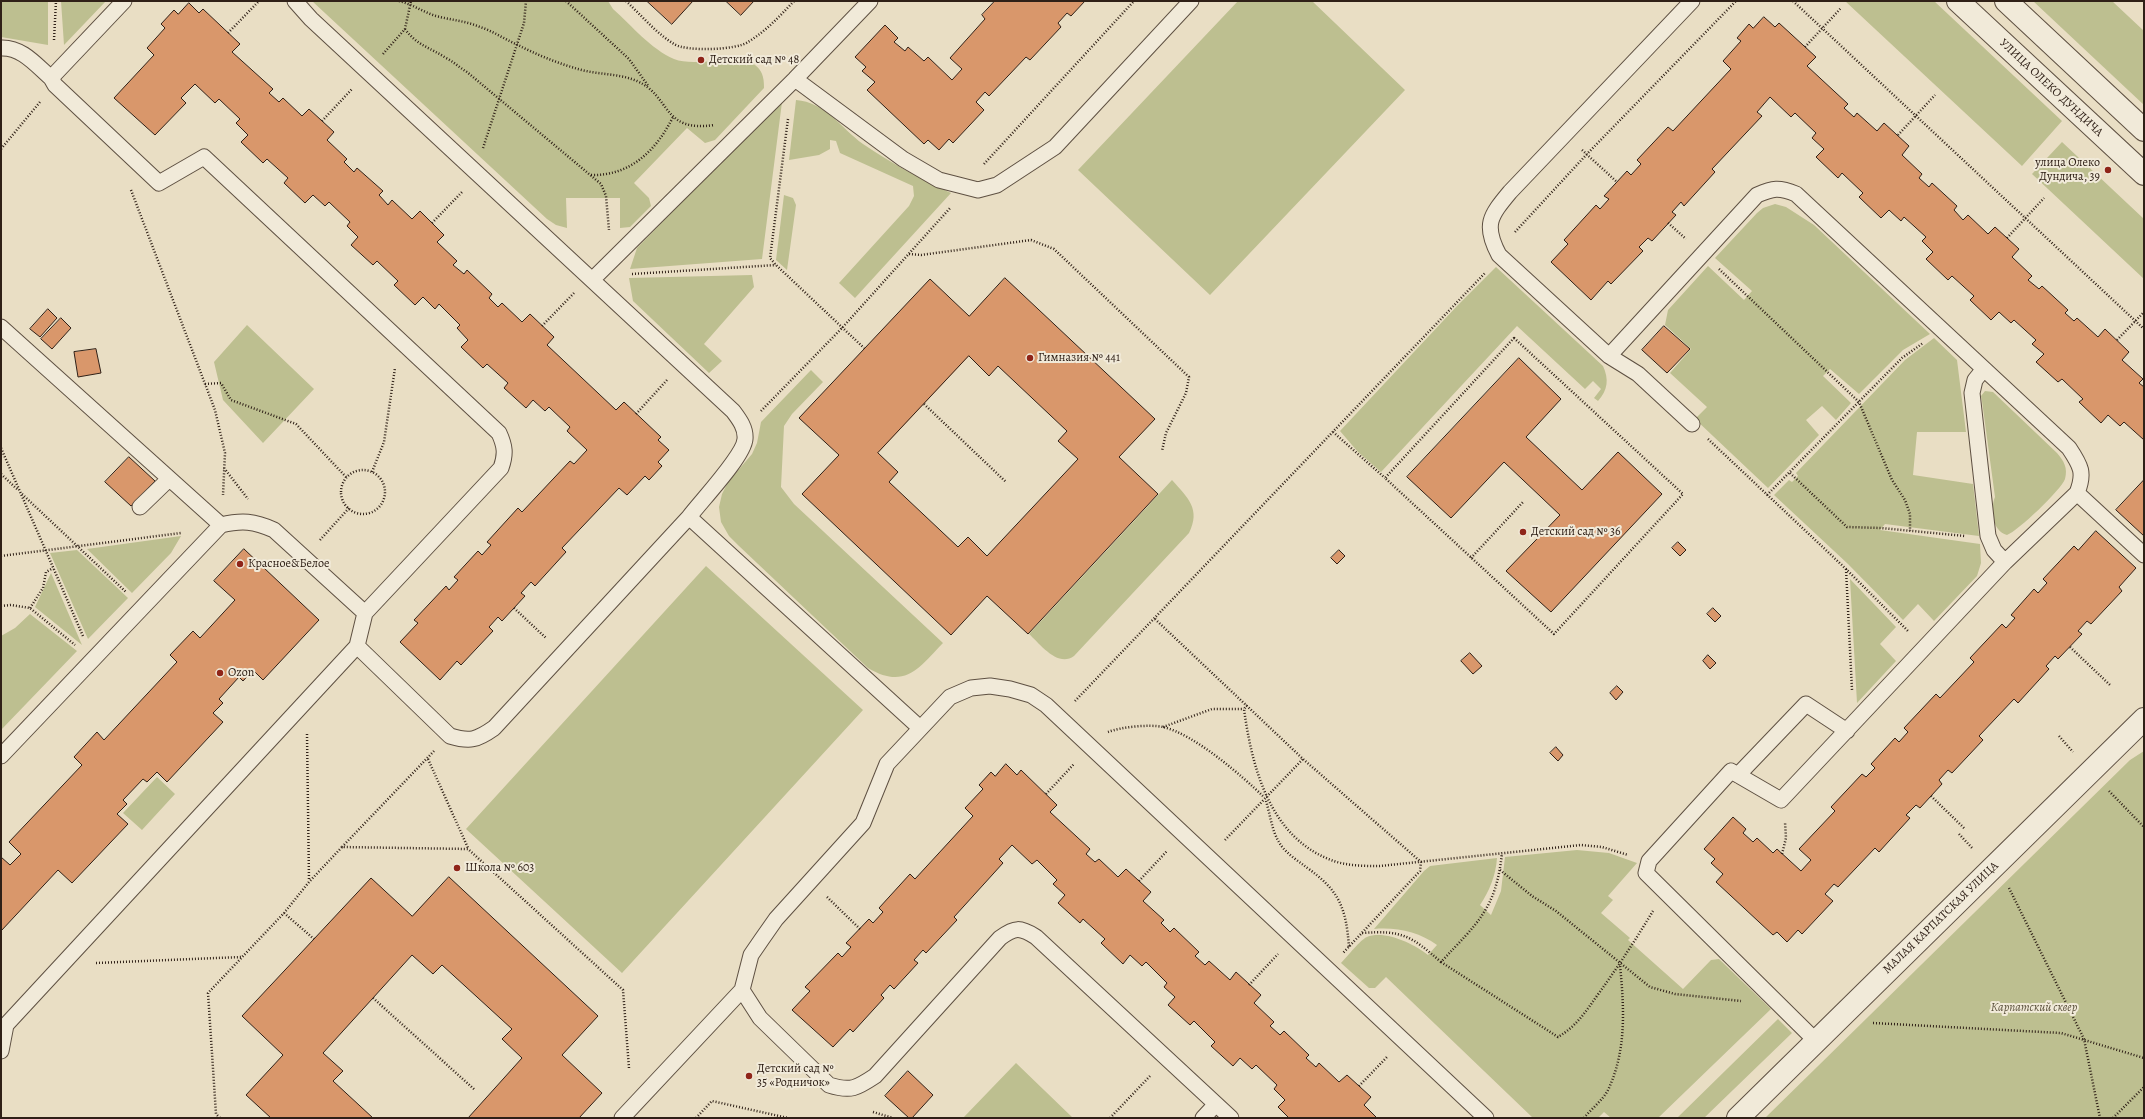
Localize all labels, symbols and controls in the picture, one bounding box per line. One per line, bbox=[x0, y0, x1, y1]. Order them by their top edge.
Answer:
street label: УЛИЦА ОЛЕКО ДУНДИЧА bbox=[1996, 36, 2106, 140]
place label: Детский сад № 48 bbox=[709, 53, 799, 67]
marker: Детский сад № 48 bbox=[696, 55, 706, 65]
place label: улица Олеко Дундича, 39 bbox=[2035, 156, 2100, 184]
marker: улица Олеко Дундича, 39 bbox=[2103, 165, 2113, 175]
place label: Гимназия № 441 bbox=[1038, 351, 1120, 365]
marker: Гимназия № 441 bbox=[1025, 353, 1035, 363]
place label: Детский сад № 36 bbox=[1531, 525, 1621, 539]
marker: Детский сад № 36 bbox=[1518, 527, 1528, 537]
place label: Красное&Белое bbox=[248, 557, 330, 571]
marker: Красное&Белое bbox=[235, 559, 245, 569]
place label: Ozon bbox=[228, 666, 254, 680]
marker: Ozon bbox=[215, 668, 225, 678]
street label: МАЛАЯ КАРПАТСКАЯ УЛИЦА bbox=[1880, 859, 2002, 977]
place label: Школа № 603 bbox=[465, 861, 534, 875]
marker: Школа № 603 bbox=[452, 863, 462, 873]
park label: Карпатский сквер bbox=[1991, 1001, 2077, 1015]
place label: Детский сад № 35 «Родничок» bbox=[757, 1062, 834, 1090]
marker: Детский сад № 35 «Родничок» bbox=[744, 1071, 754, 1081]

